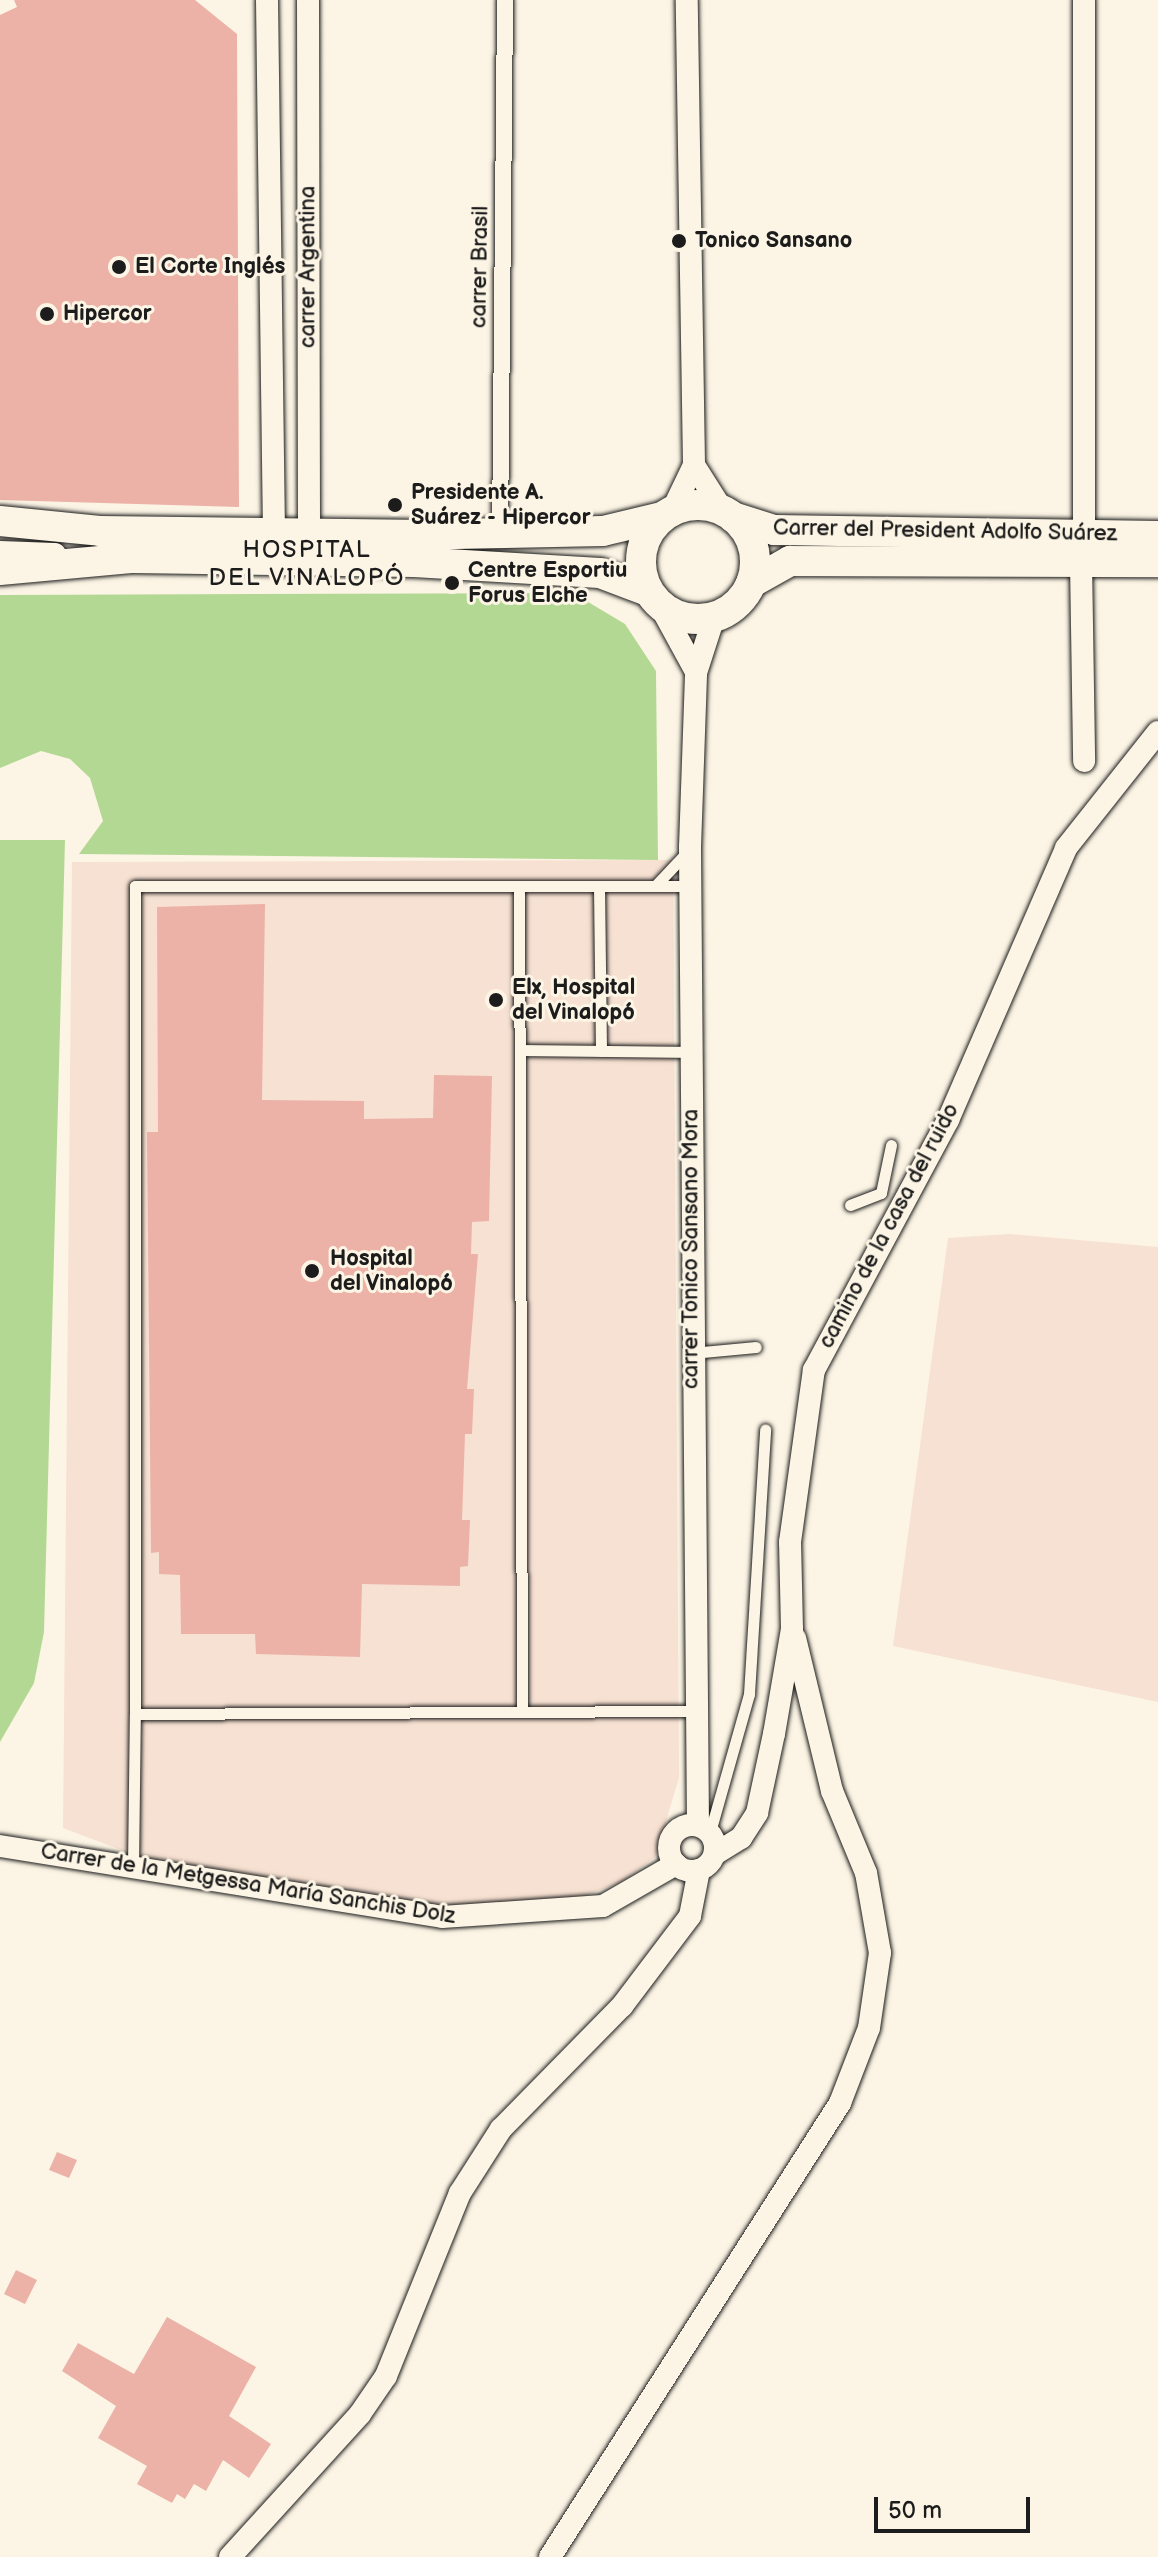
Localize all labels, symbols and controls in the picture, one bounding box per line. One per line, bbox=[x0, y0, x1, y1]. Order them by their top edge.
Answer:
street label: carrer Argentina bbox=[295, 186, 321, 348]
street label: carrer Brasil bbox=[466, 206, 494, 328]
place label: Tonico Sansano bbox=[695, 228, 852, 254]
marker: Tonico Sansano bbox=[670, 232, 688, 250]
place label: El Corte Inglés bbox=[135, 254, 285, 280]
marker: El Corte Inglés bbox=[110, 258, 128, 276]
place label: Hipercor bbox=[63, 301, 152, 327]
marker: Hipercor bbox=[38, 305, 56, 323]
place label: Presidente A. Suárez - Hipercor bbox=[411, 479, 590, 530]
marker: Presidente A. Suárez - Hipercor bbox=[386, 496, 404, 514]
street label: Carrer del President Adolfo Suárez bbox=[772, 515, 1118, 547]
district label: HOSPITAL DEL VINALOPÓ bbox=[208, 536, 406, 592]
place label: Centre Esportiu Forus Elche bbox=[468, 557, 627, 608]
marker: Centre Esportiu Forus Elche bbox=[443, 574, 461, 592]
place label: Elx, Hospital del Vinalopó bbox=[512, 974, 636, 1026]
marker: Elx, Hospital del Vinalopó bbox=[487, 991, 505, 1009]
street label: camino de la casa del ruido bbox=[813, 1099, 965, 1353]
street label: carrer Tonico Sansano Mora bbox=[678, 1108, 704, 1390]
place label: Hospital del Vinalopó bbox=[330, 1245, 454, 1296]
marker: Hospital del Vinalopó bbox=[301, 1260, 323, 1282]
street label: Carrer de la Metgessa María Sanchis Dolz bbox=[39, 1838, 457, 1930]
scale bar bbox=[878, 2481, 1034, 2531]
text: 50 m bbox=[888, 2496, 942, 2525]

